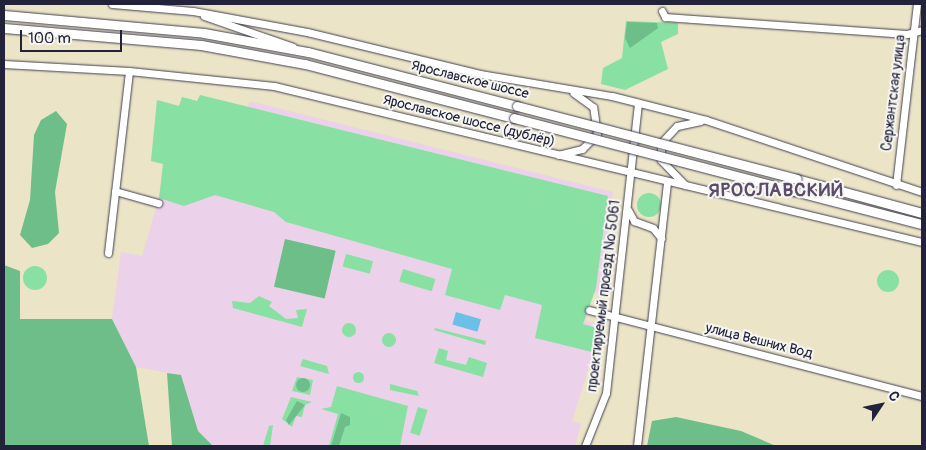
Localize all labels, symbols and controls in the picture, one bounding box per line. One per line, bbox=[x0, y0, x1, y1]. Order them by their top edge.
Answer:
scale bar bbox=[22, 20, 125, 52]
text: 100 m bbox=[28, 29, 71, 48]
street label: Сержантская улица bbox=[879, 34, 909, 152]
street label: Ярославское шоссе bbox=[410, 57, 530, 103]
street label: Ярославское шоссе (дублёр) bbox=[381, 91, 557, 151]
district label: ЯРОСЛАВСКИЙ bbox=[707, 180, 845, 202]
street label: проектируемый проезд № 5061 bbox=[584, 199, 624, 393]
street label: улица Вешних Вод bbox=[704, 320, 814, 362]
north arrow bbox=[856, 380, 906, 430]
text: С bbox=[884, 388, 903, 405]

